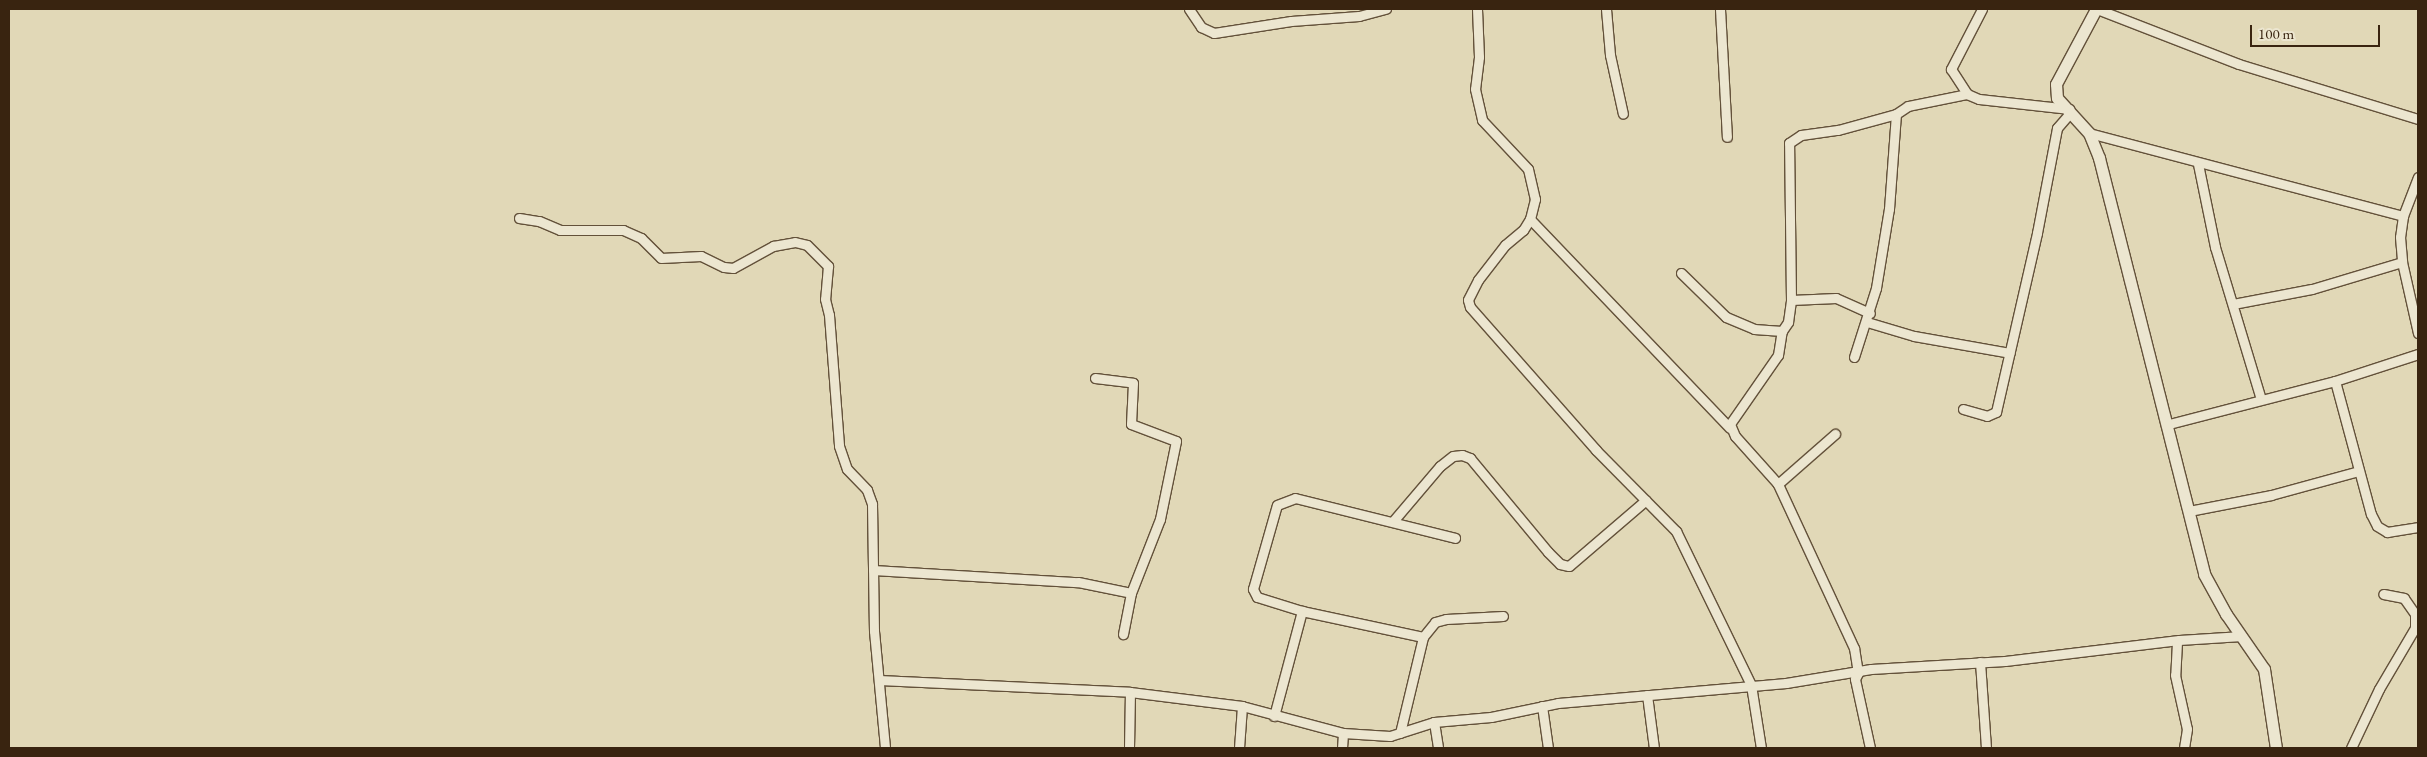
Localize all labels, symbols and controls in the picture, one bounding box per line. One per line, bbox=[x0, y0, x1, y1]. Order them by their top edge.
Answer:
scale bar bbox=[2252, 15, 2382, 47]
text: 100 m bbox=[2258, 24, 2294, 43]

